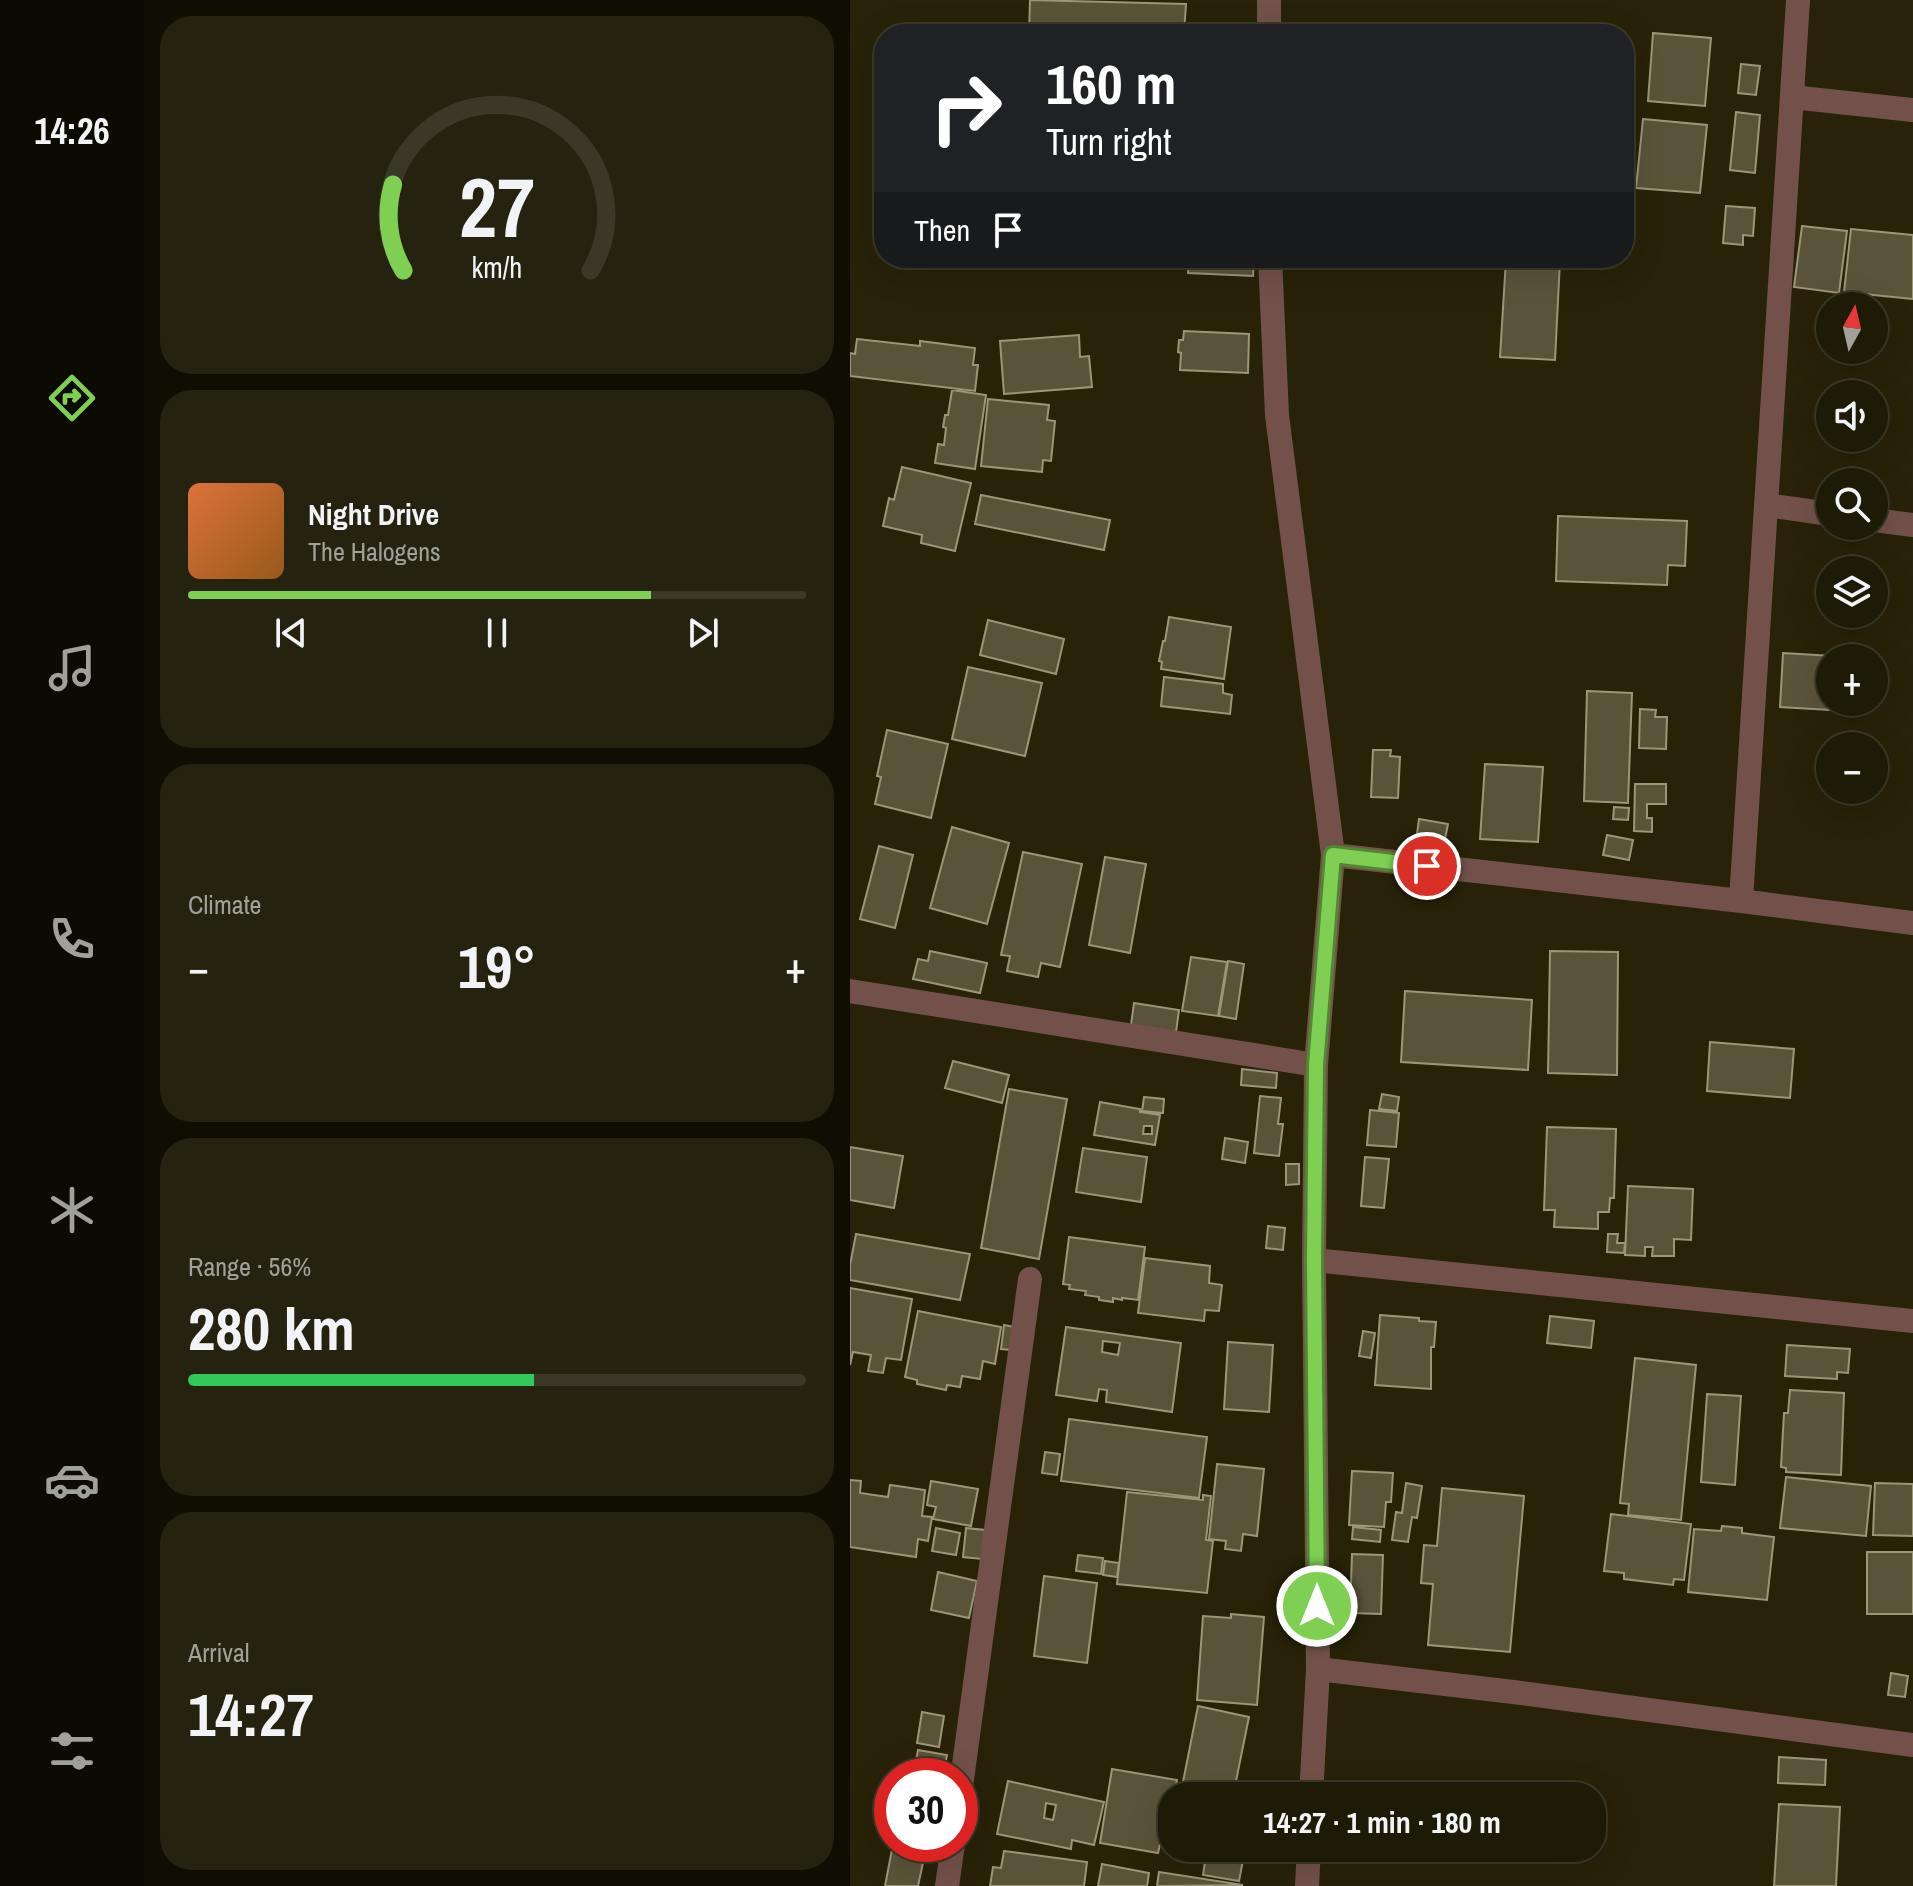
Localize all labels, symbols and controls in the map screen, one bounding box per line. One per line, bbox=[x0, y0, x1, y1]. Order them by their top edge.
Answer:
text: 160 m bbox=[1046, 46, 1176, 121]
icon: right bbox=[914, 56, 1018, 160]
text: 14:26 bbox=[34, 107, 110, 155]
text: Turn right bbox=[1046, 118, 1171, 166]
text: 27 bbox=[459, 151, 535, 263]
icon: arrive bbox=[986, 208, 1030, 252]
text: Then bbox=[914, 210, 970, 250]
text: km/h bbox=[472, 248, 522, 287]
north arrow bbox=[1816, 292, 1888, 364]
map controls bbox=[1816, 292, 1888, 804]
icon: directions bbox=[44, 370, 100, 426]
button: sound bbox=[1816, 380, 1888, 452]
button: search bbox=[1816, 468, 1888, 540]
text: Night Drive bbox=[308, 494, 439, 534]
text: The Halogens bbox=[308, 534, 441, 569]
button: layers bbox=[1816, 556, 1888, 628]
icon: previous bbox=[269, 611, 313, 655]
icon: pause bbox=[475, 611, 519, 655]
icon: next bbox=[681, 611, 725, 655]
icon: music bbox=[44, 640, 100, 696]
button: + bbox=[1816, 644, 1888, 716]
button: − bbox=[1816, 732, 1888, 804]
pin bbox=[1393, 832, 1461, 900]
icon: arrive bbox=[1405, 844, 1449, 888]
text: Climate bbox=[188, 887, 261, 922]
icon: phone bbox=[44, 911, 100, 967]
text: 19° bbox=[458, 926, 536, 1007]
text: − bbox=[188, 937, 209, 997]
text: + bbox=[785, 937, 806, 997]
icon: climate bbox=[44, 1182, 100, 1238]
text: Range · 56% bbox=[188, 1249, 311, 1284]
text: 280 km bbox=[188, 1288, 355, 1369]
icon: car bbox=[44, 1452, 100, 1508]
position arrow bbox=[1275, 1564, 1359, 1648]
text: Arrival bbox=[188, 1635, 250, 1670]
text: 14:27 bbox=[188, 1674, 314, 1755]
icon: filters bbox=[44, 1723, 100, 1779]
speed limit sign: 30 bbox=[874, 1758, 978, 1862]
text: 14:27 · 1 min · 180 m bbox=[1263, 1802, 1501, 1842]

